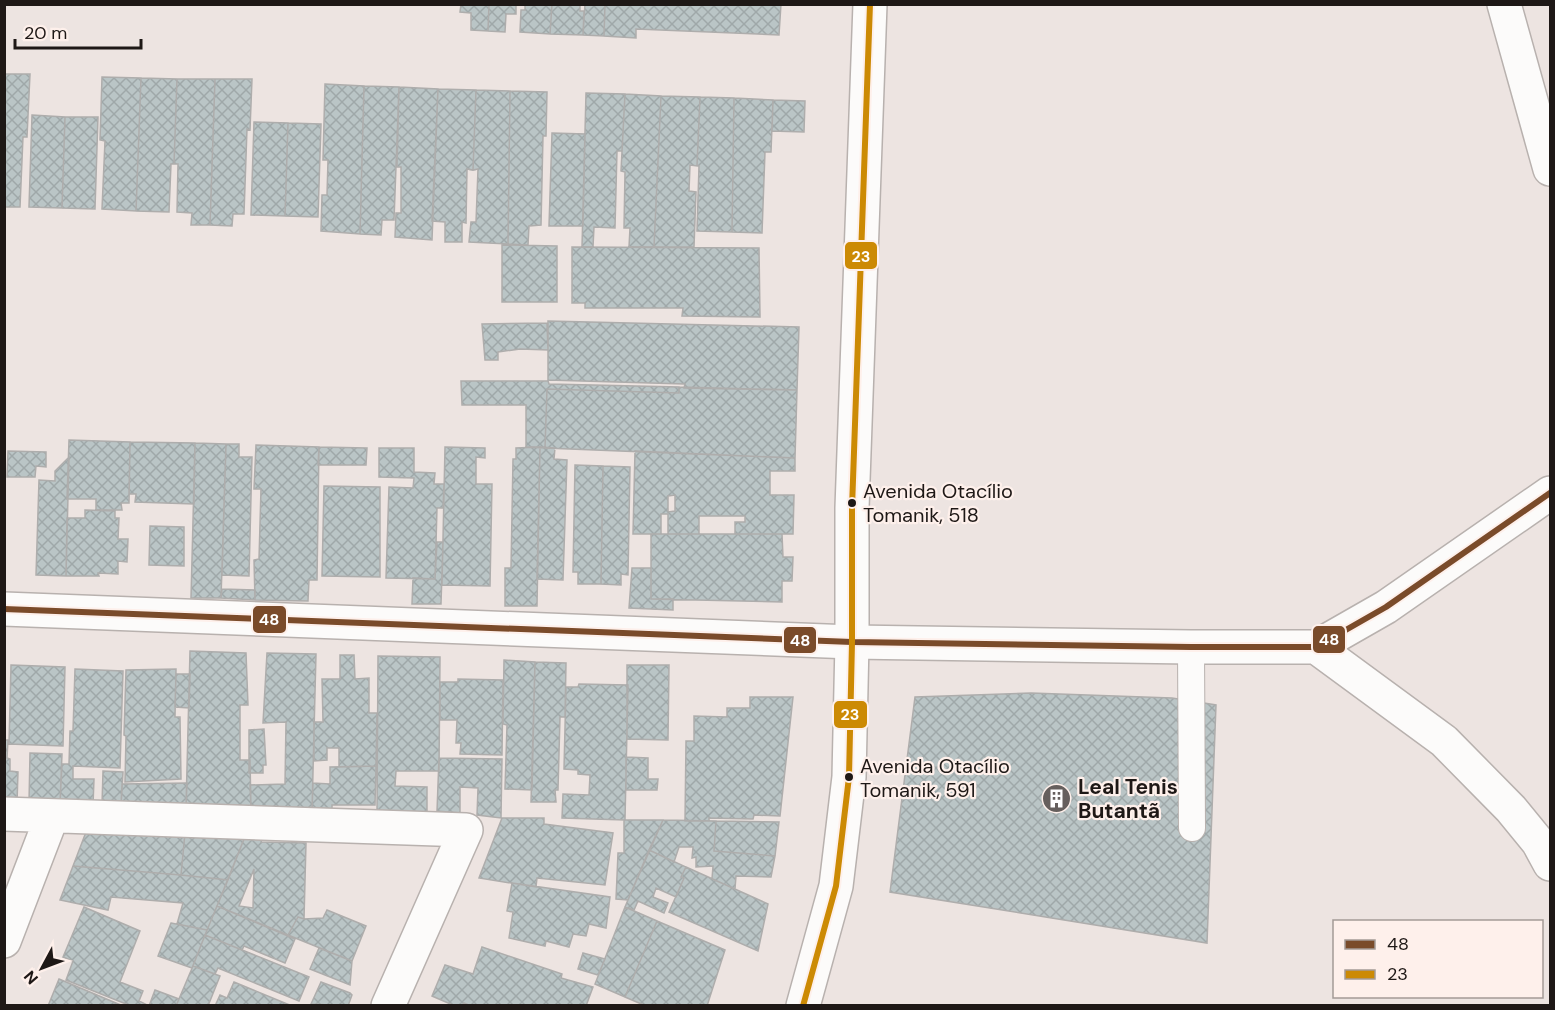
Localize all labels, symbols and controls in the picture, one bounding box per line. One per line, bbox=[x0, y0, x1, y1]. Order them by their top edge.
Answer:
scale bar bbox=[15, 12, 141, 50]
text: 20 m bbox=[24, 21, 67, 45]
line badge: 23 bbox=[844, 241, 878, 270]
text: 23 bbox=[852, 246, 870, 267]
place label: Avenida Otacílio Tomanik, 518 bbox=[863, 478, 1013, 528]
marker: Avenida Otacílio Tomanik, 518 bbox=[846, 497, 858, 509]
line badge: 48 bbox=[252, 605, 287, 634]
text: 48 bbox=[259, 609, 279, 630]
line badge: 48 bbox=[1312, 625, 1346, 654]
line badge: 48 bbox=[783, 626, 817, 654]
text: 48 bbox=[1319, 629, 1339, 650]
text: 48 bbox=[790, 630, 810, 651]
line badge: 23 bbox=[833, 700, 868, 729]
text: 23 bbox=[841, 704, 859, 725]
place label: Avenida Otacílio Tomanik, 591 bbox=[860, 753, 1010, 803]
marker: Avenida Otacílio Tomanik, 591 bbox=[843, 771, 855, 783]
place label: Leal Tenis Butantã bbox=[1078, 773, 1178, 825]
building icon: Leal Tenis Butantã bbox=[1041, 783, 1073, 815]
legend bbox=[1333, 920, 1543, 998]
text: 48 bbox=[1387, 932, 1409, 956]
north arrow bbox=[12, 938, 72, 998]
text: 23 bbox=[1387, 962, 1408, 986]
text: N bbox=[19, 966, 43, 989]

